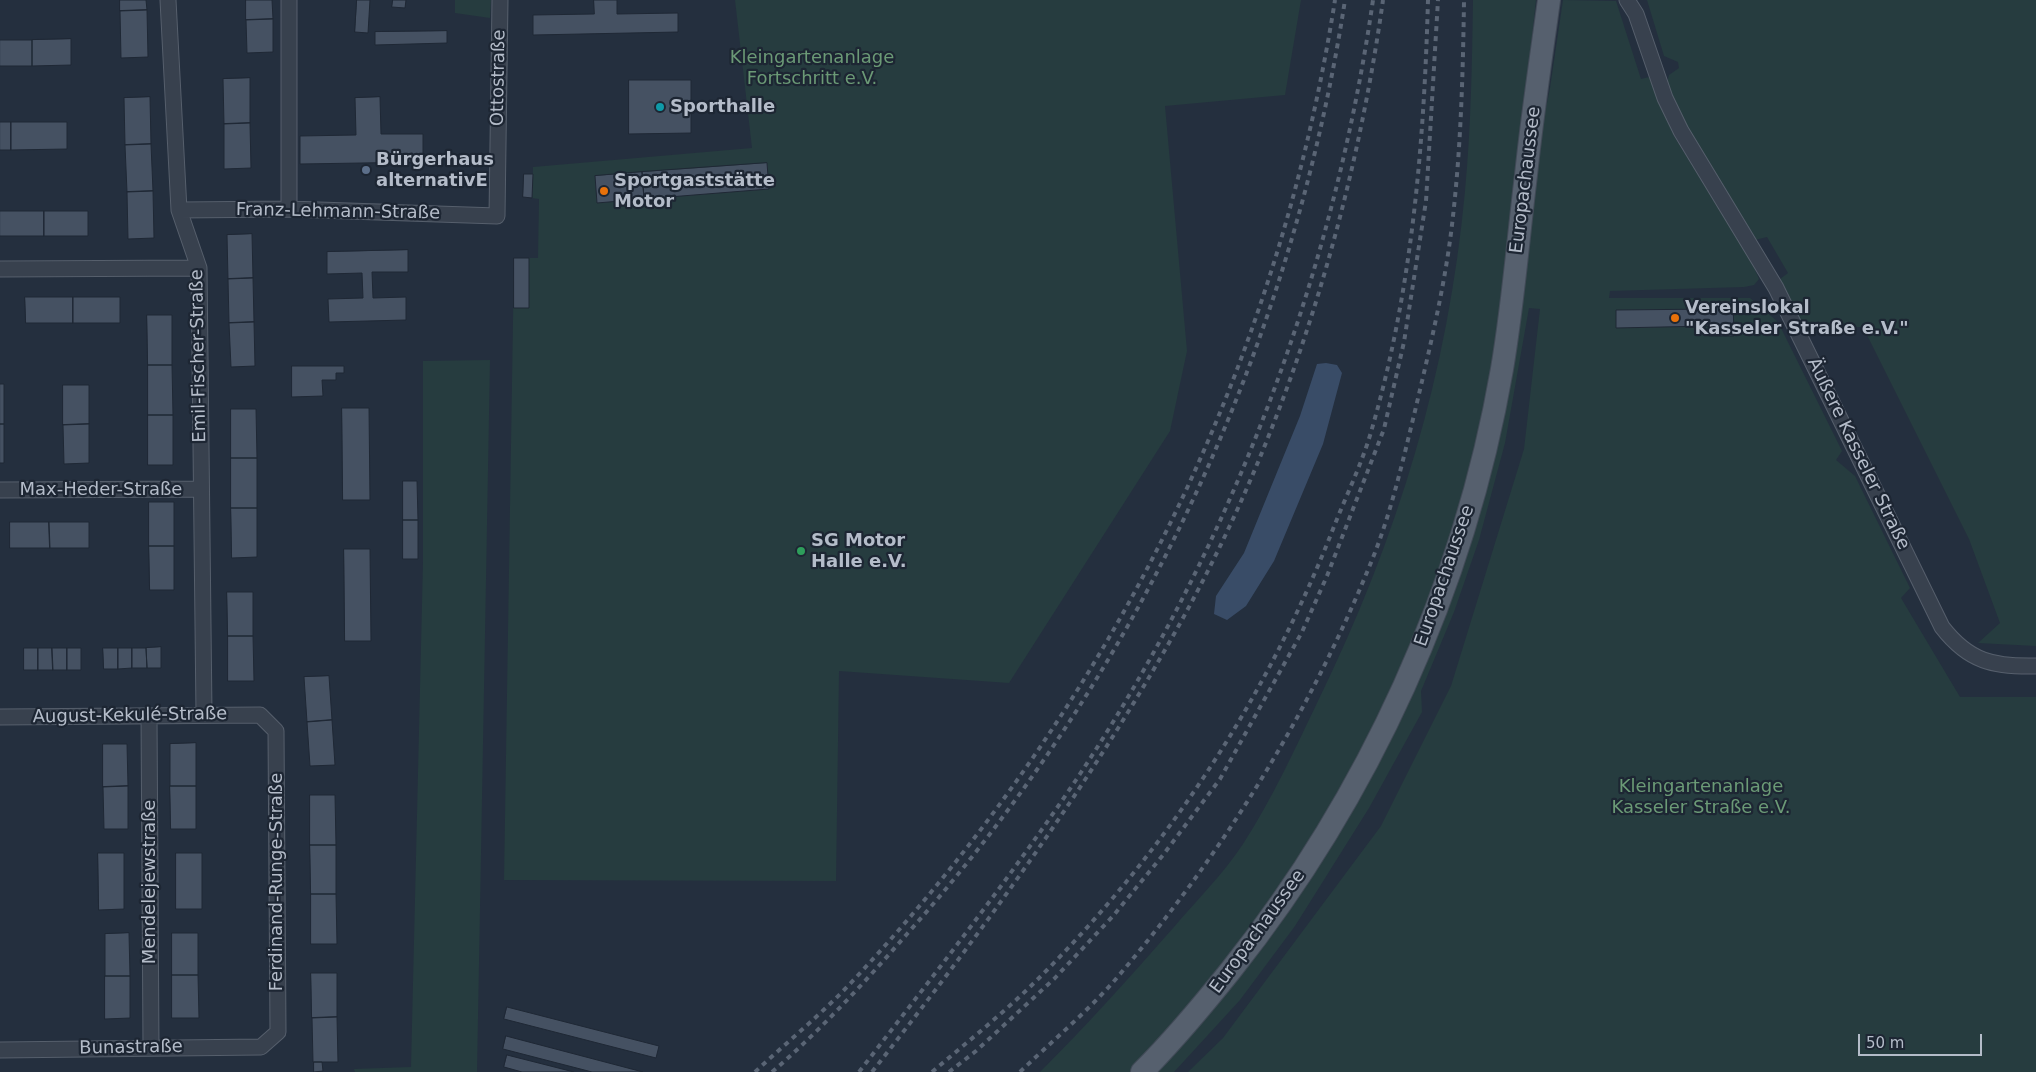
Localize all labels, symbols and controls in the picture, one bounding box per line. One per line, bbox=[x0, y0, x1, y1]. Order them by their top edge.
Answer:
street label: Ottostraße bbox=[487, 30, 511, 126]
park label: Kleingartenanlage Fortschritt e.V. bbox=[730, 47, 894, 90]
place label: Sporthalle bbox=[670, 96, 775, 118]
marker: Sporthalle bbox=[654, 101, 666, 113]
street label: Europachaussee bbox=[1506, 105, 1546, 255]
place label: Bürgerhaus alternativE bbox=[376, 149, 494, 192]
marker: Bürgerhaus alternativE bbox=[360, 164, 372, 176]
place label: Sportgaststätte Motor bbox=[614, 170, 775, 212]
marker: Sportgaststätte Motor bbox=[598, 185, 610, 197]
street label: Franz-Lehmann-Straße bbox=[236, 199, 440, 225]
street label: Emil-Fischer-Straße bbox=[187, 269, 211, 443]
place label: Vereinslokal "Kasseler Straße e.V." bbox=[1685, 297, 1909, 340]
marker: Vereinslokal "Kasseler Straße e.V." bbox=[1669, 312, 1681, 324]
street label: Äußere Kasseler Straße bbox=[1802, 355, 1914, 553]
street label: Max-Heder-Straße bbox=[20, 479, 182, 501]
street label: Europachaussee bbox=[1411, 503, 1479, 649]
place label: SG Motor Halle e.V. bbox=[811, 530, 907, 572]
marker: SG Motor Halle e.V. bbox=[795, 545, 807, 557]
street label: August-Kekulé-Straße bbox=[33, 704, 227, 728]
street label: Ferdinand-Runge-Straße bbox=[266, 773, 288, 991]
park label: Kleingartenanlage Kasseler Straße e.V. bbox=[1611, 776, 1791, 819]
street label: Mendelejewstraße bbox=[139, 800, 161, 964]
street label: Europachaussee bbox=[1206, 866, 1310, 998]
scale bar bbox=[1861, 1024, 1985, 1056]
text: 50 m bbox=[1866, 1034, 1904, 1052]
street label: Bunastraße bbox=[79, 1036, 183, 1060]

